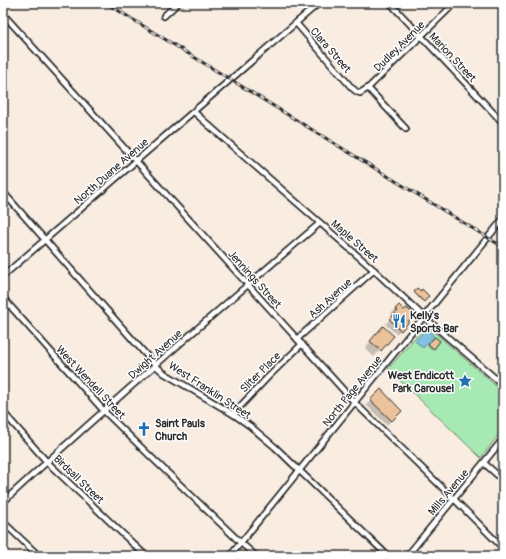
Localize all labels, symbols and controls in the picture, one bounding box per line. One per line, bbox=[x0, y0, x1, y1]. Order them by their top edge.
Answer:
street label: Dudley Avenue bbox=[371, 18, 428, 74]
street label: Clara Street bbox=[307, 25, 354, 76]
street label: Marion Street bbox=[426, 30, 479, 85]
street label: North Duane Avenue bbox=[72, 135, 152, 207]
street label: Maple Street bbox=[328, 217, 381, 266]
street label: Jennings Street bbox=[225, 248, 284, 311]
street label: Ash Avenue bbox=[306, 275, 355, 321]
place label: Kelly's Sports Bar bbox=[410, 309, 460, 335]
restaurant icon: Kelly's Sports Bar bbox=[391, 313, 407, 329]
street label: Dwight Avenue bbox=[126, 327, 185, 382]
street label: West Wendell Street bbox=[53, 343, 128, 422]
street label: Sliter Place bbox=[237, 349, 284, 395]
street label: North Page Avenue bbox=[320, 353, 385, 429]
street label: West Franklin Street bbox=[166, 359, 254, 422]
place label: West Endicott Park Carousel bbox=[388, 369, 455, 395]
place icon: West Endicott Park Carousel bbox=[457, 373, 473, 389]
place label: Saint Pauls Church bbox=[155, 417, 205, 443]
church icon: Saint Pauls Church bbox=[136, 421, 152, 437]
street label: Birdsall Street bbox=[51, 452, 107, 507]
street label: Mills Avenue bbox=[425, 466, 472, 518]

